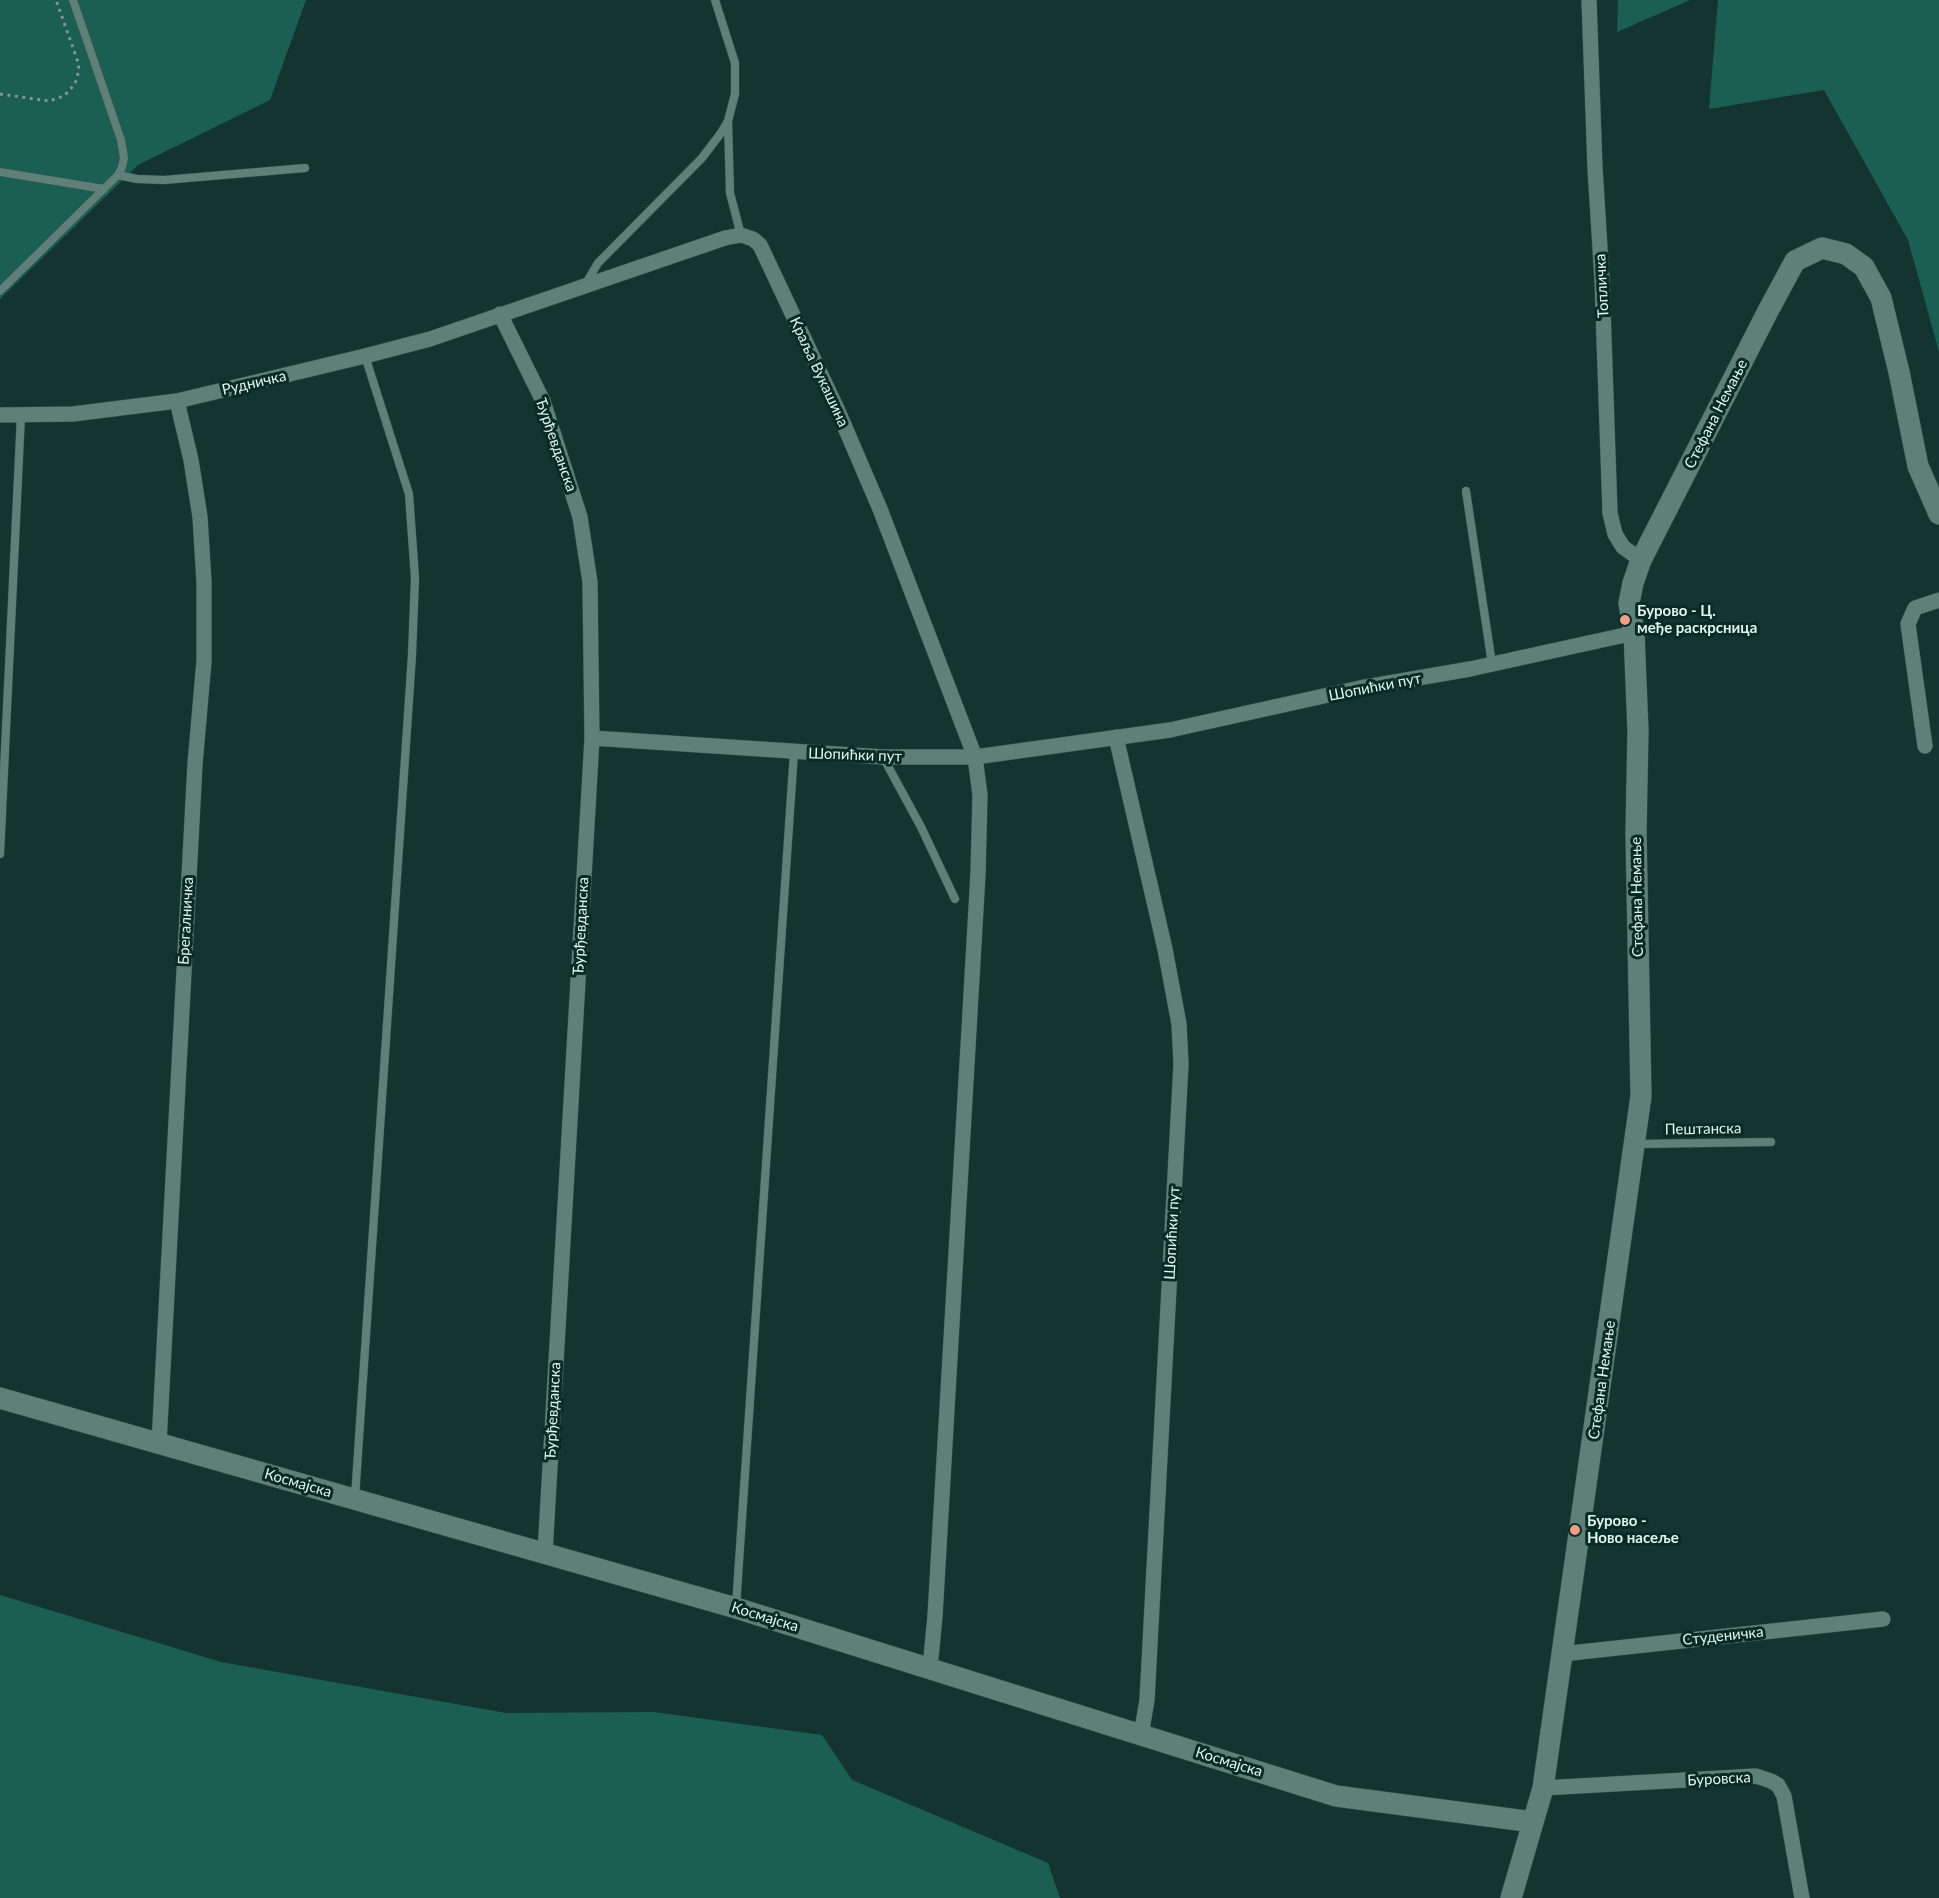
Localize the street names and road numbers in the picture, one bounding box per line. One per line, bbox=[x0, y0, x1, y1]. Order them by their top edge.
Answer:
street label: Топличка bbox=[1591, 253, 1613, 319]
street label: Краља Вукашина bbox=[786, 314, 852, 430]
street label: Стефана Немање bbox=[1681, 356, 1751, 472]
street label: Рудничка bbox=[220, 367, 288, 399]
street label: Ђурђевданска bbox=[532, 396, 580, 494]
street label: Шопићки пут bbox=[1327, 669, 1423, 705]
street label: Шопићки пут bbox=[808, 744, 902, 766]
street label: Стефана Немање bbox=[1627, 837, 1647, 957]
street label: Брегалничка bbox=[175, 877, 197, 965]
street label: Ђурђевданска bbox=[569, 877, 593, 975]
street label: Пештанска bbox=[1664, 1119, 1742, 1139]
street label: Шопићки пут bbox=[1161, 1186, 1183, 1280]
street label: Стефана Немање bbox=[1585, 1319, 1619, 1441]
street label: Ђурђевданска bbox=[541, 1362, 565, 1460]
street label: Космајска bbox=[262, 1465, 334, 1501]
street label: Космајска bbox=[729, 1598, 801, 1636]
street label: Студеничка bbox=[1682, 1623, 1764, 1649]
street label: Космајска bbox=[1193, 1743, 1265, 1781]
street label: Буровска bbox=[1687, 1768, 1751, 1790]

